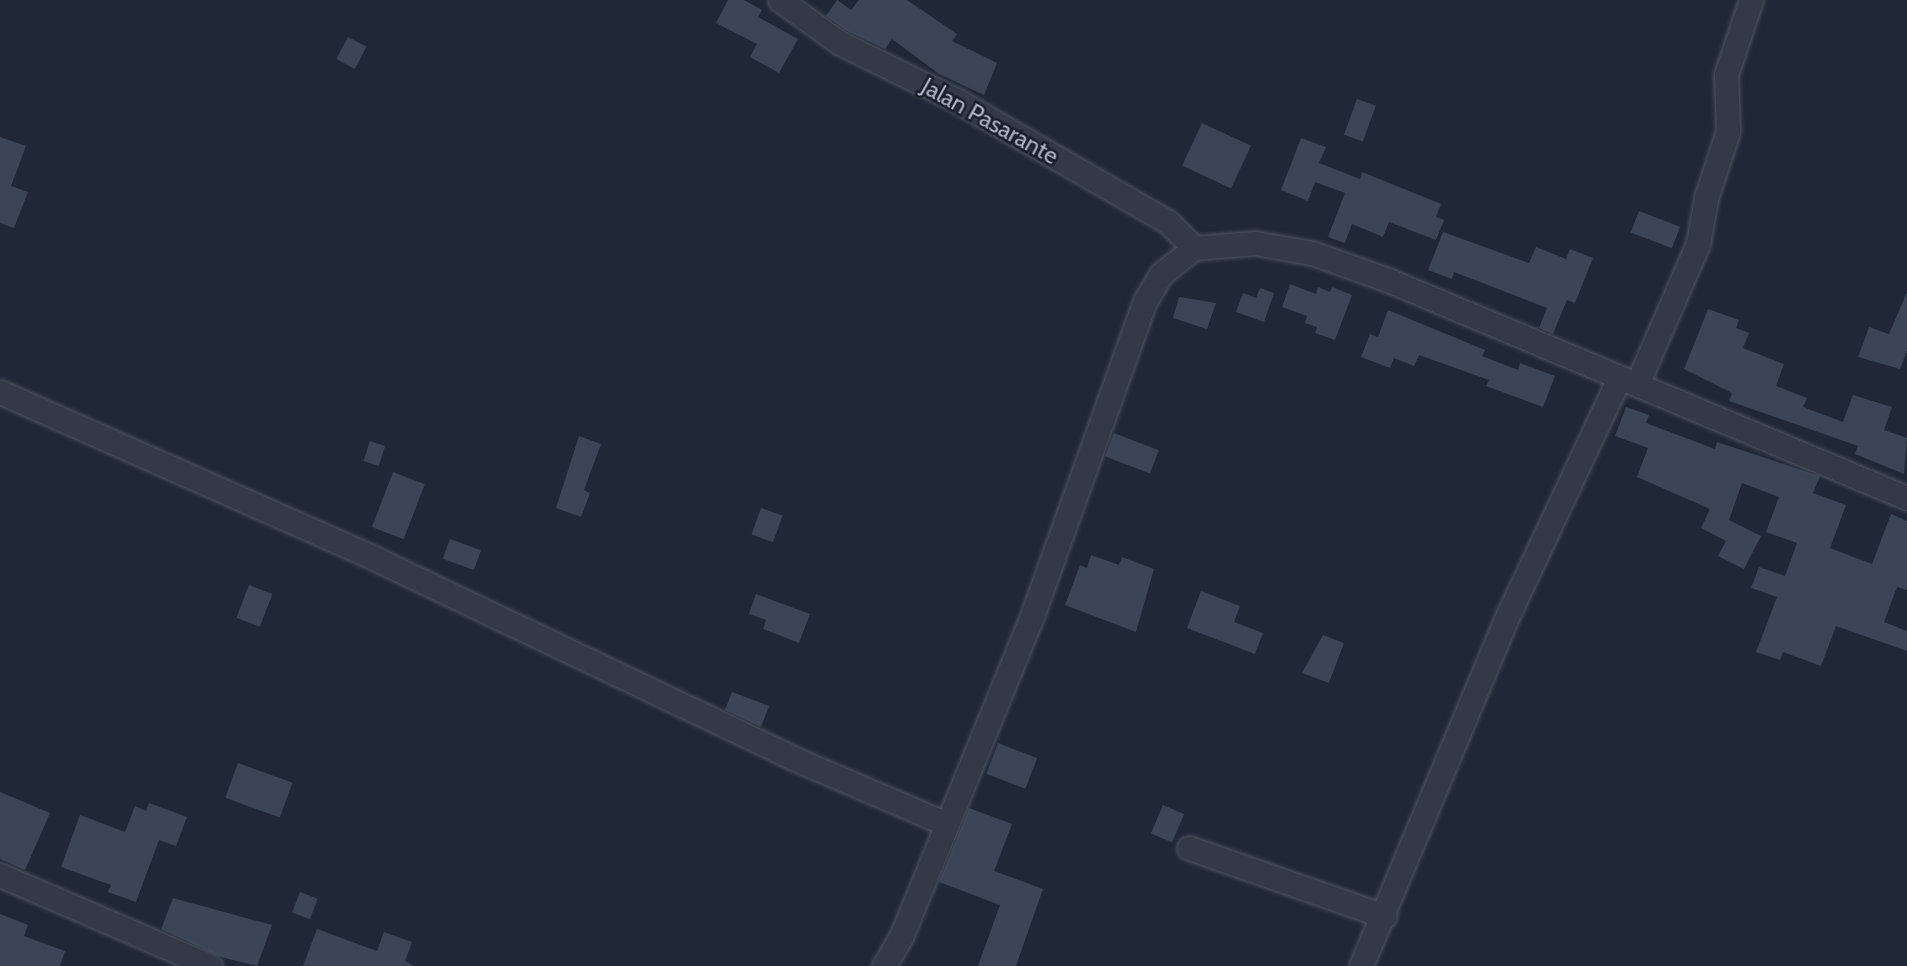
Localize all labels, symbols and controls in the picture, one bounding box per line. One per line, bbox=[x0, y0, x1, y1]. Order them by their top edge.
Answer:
street label: Jalan Pasarante bbox=[916, 72, 1064, 170]

